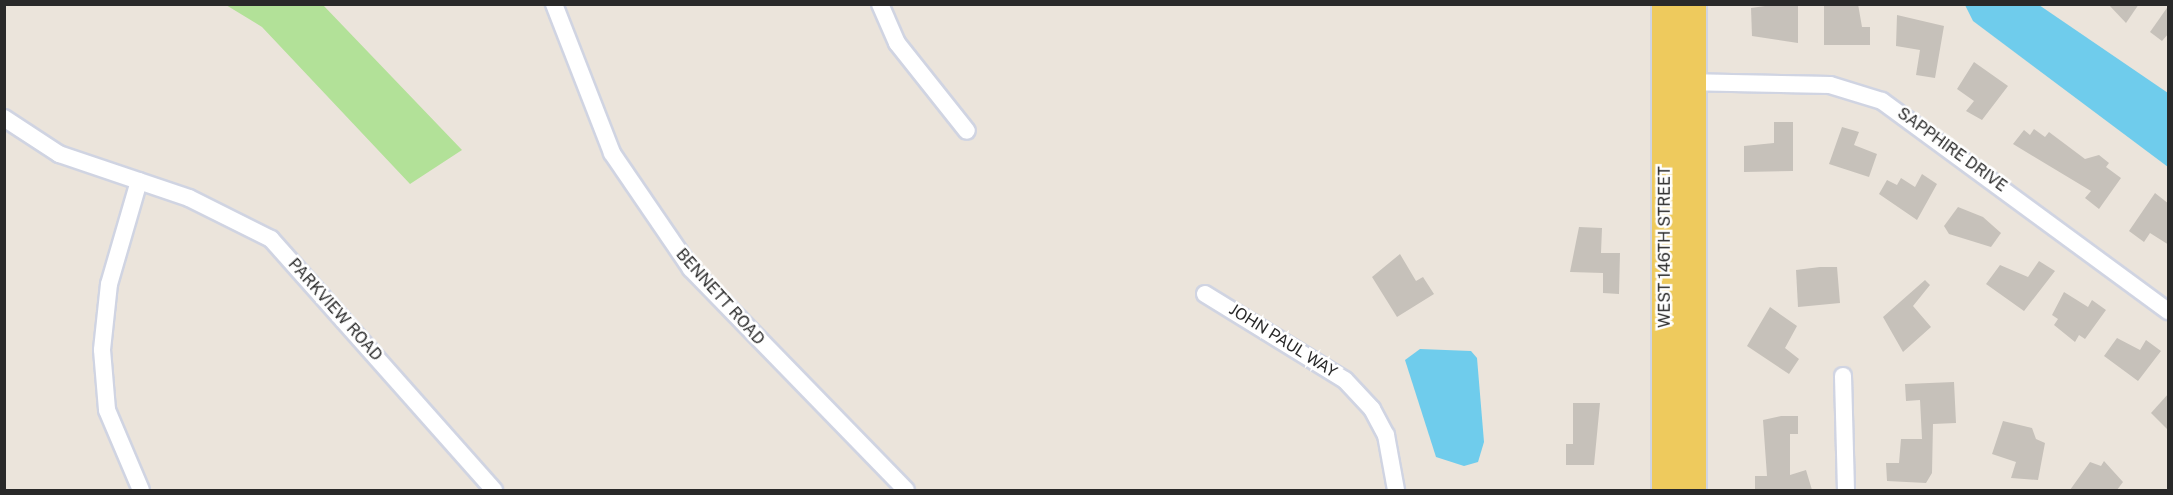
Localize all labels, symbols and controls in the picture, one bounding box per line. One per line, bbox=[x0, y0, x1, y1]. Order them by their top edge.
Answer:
street label: SAPPHIRE DRIVE bbox=[1893, 104, 2011, 196]
street label: WEST 146TH STREET bbox=[1655, 166, 1675, 328]
street label: BENNETT ROAD bbox=[672, 245, 768, 349]
street label: PARKVIEW ROAD bbox=[284, 255, 386, 365]
street label: JOHN PAUL WAY bbox=[1225, 300, 1341, 382]

